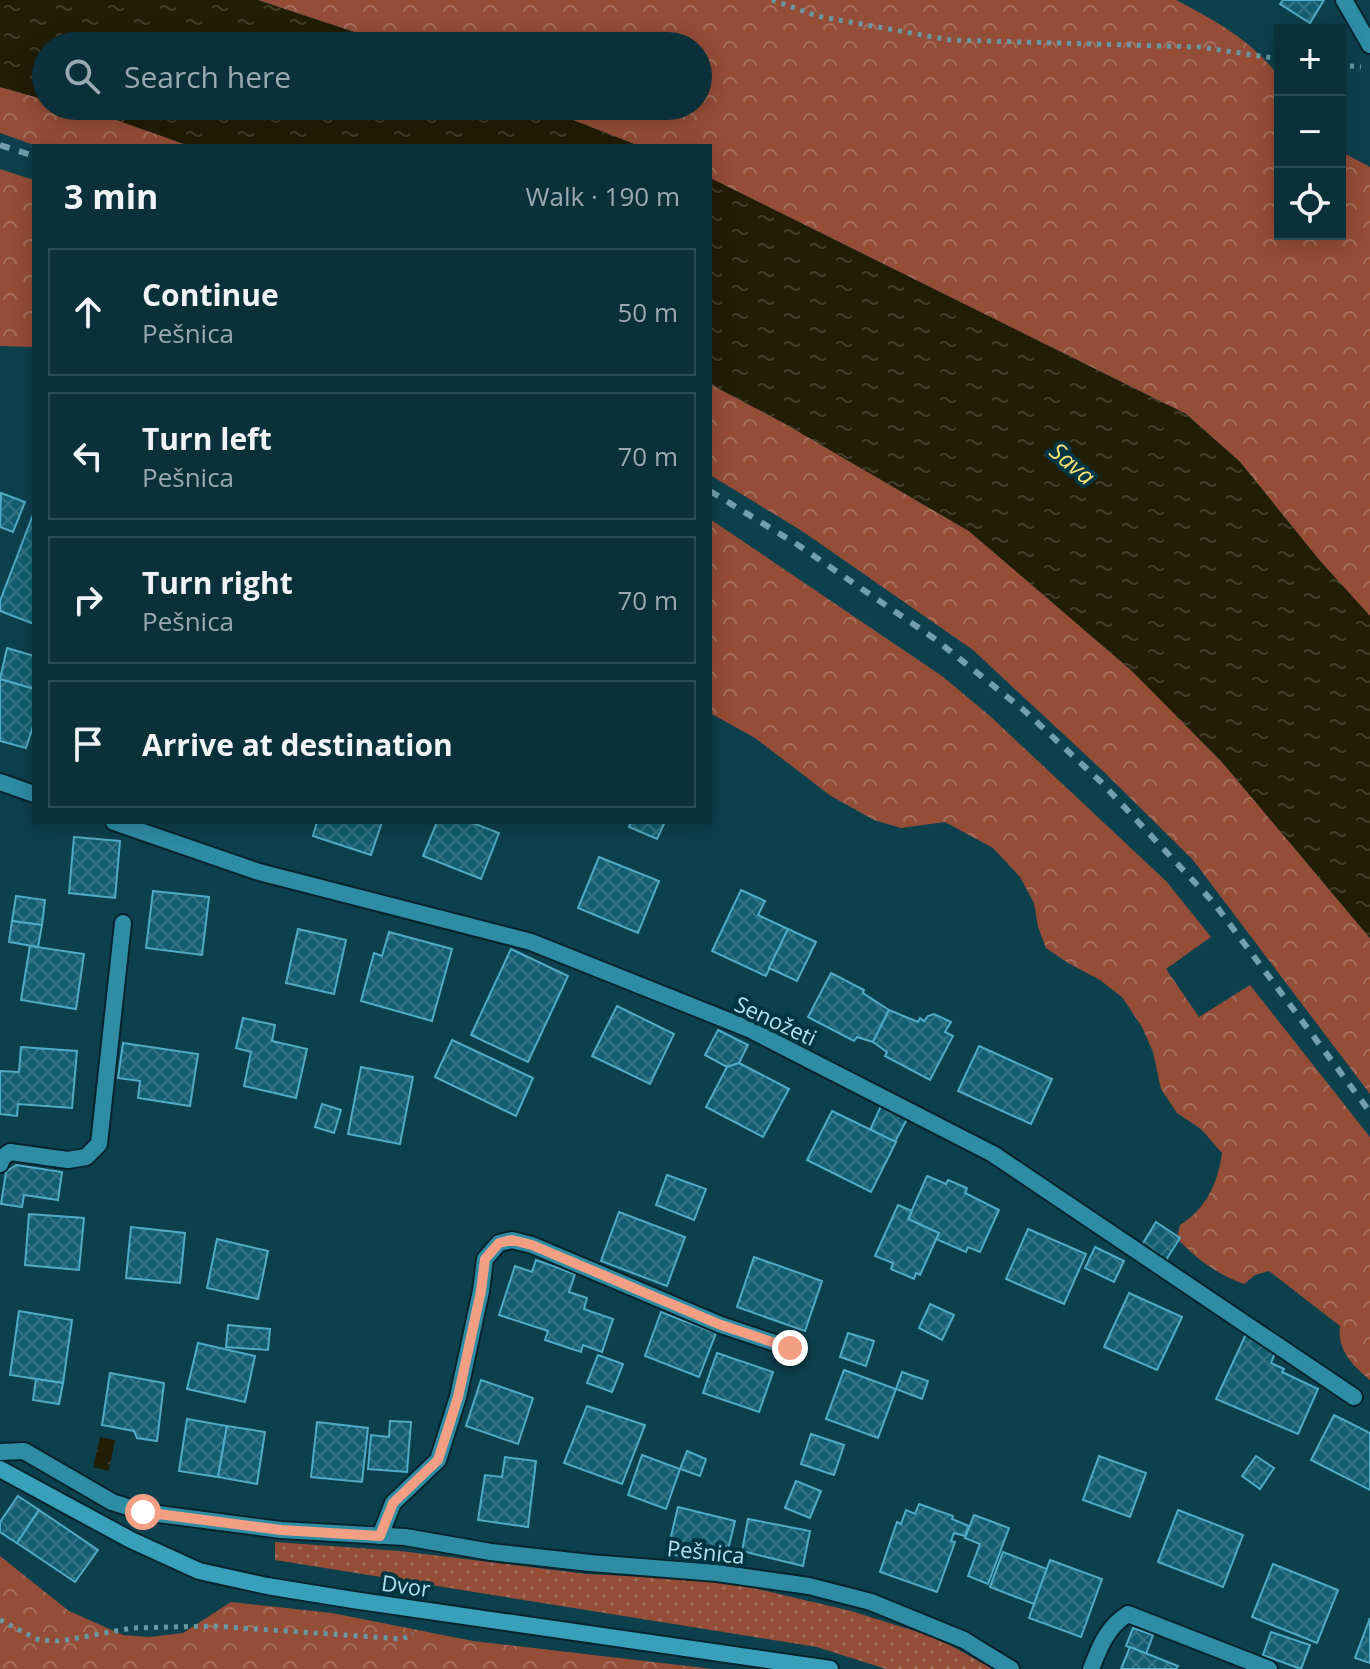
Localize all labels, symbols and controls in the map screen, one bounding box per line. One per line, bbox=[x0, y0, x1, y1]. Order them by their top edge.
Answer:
map controls bbox=[1274, 24, 1346, 240]
button: + bbox=[1274, 24, 1346, 96]
search box bbox=[32, 32, 712, 120]
icon: search bbox=[60, 54, 104, 98]
text: Search here bbox=[124, 56, 291, 97]
button: − bbox=[1274, 96, 1346, 168]
button: locate bbox=[1274, 168, 1346, 240]
text: 3 min bbox=[64, 173, 158, 219]
text: Walk · 190 m bbox=[526, 178, 680, 214]
text: Continue bbox=[142, 274, 279, 315]
icon: ahead bbox=[66, 290, 110, 334]
text: 50 m bbox=[617, 294, 678, 330]
text: Pešnica bbox=[142, 315, 234, 351]
text: Turn left bbox=[142, 418, 272, 459]
icon: left bbox=[66, 434, 110, 478]
water label: Sava bbox=[1043, 434, 1103, 492]
text: 70 m bbox=[617, 438, 678, 474]
text: Pešnica bbox=[142, 459, 234, 495]
text: Turn right bbox=[142, 562, 293, 603]
icon: right bbox=[66, 578, 110, 622]
text: 70 m bbox=[617, 582, 678, 618]
text: Pešnica bbox=[142, 603, 234, 639]
icon: arrive bbox=[66, 722, 110, 766]
text: Arrive at destination bbox=[142, 724, 453, 765]
street label: Senožeti bbox=[730, 988, 822, 1052]
route end bbox=[772, 1330, 808, 1366]
route start bbox=[125, 1494, 161, 1530]
street label: Pešnica bbox=[666, 1532, 746, 1570]
street label: Dvor bbox=[380, 1567, 432, 1603]

